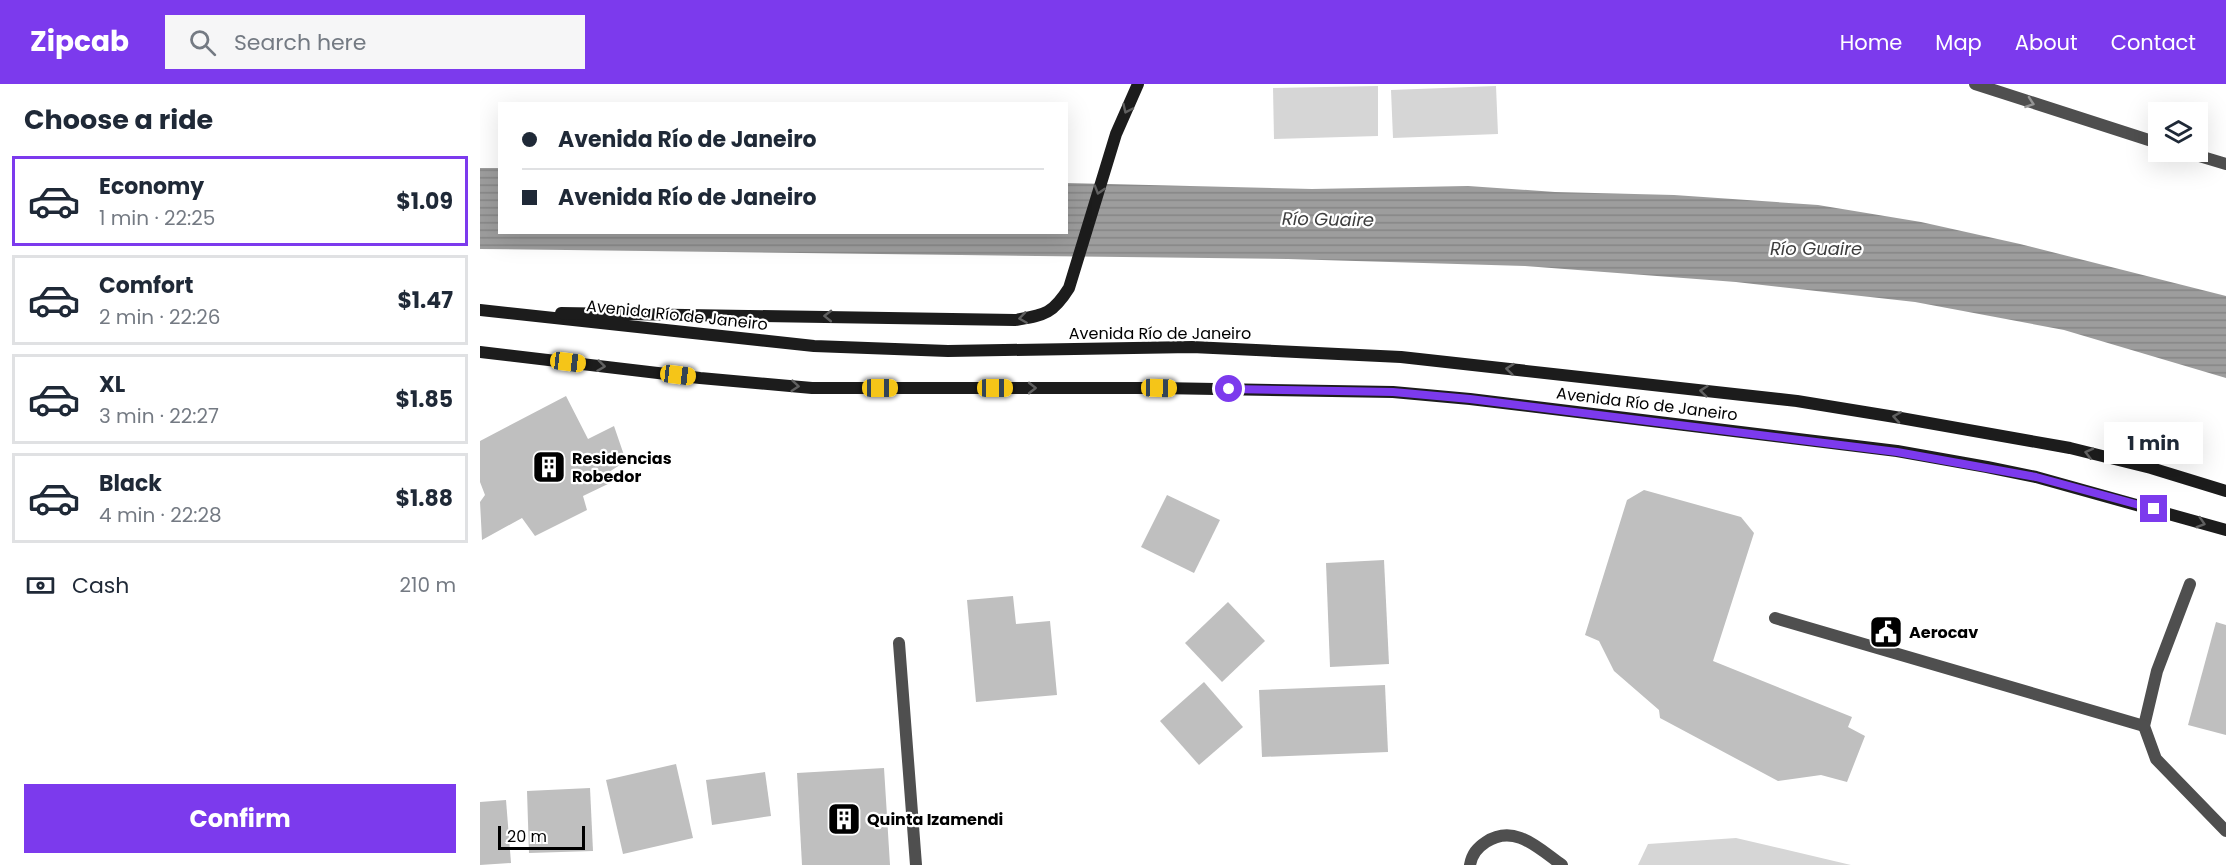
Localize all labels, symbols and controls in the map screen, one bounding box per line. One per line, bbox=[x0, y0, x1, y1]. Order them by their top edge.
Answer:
search box bbox=[165, 15, 585, 69]
text: Zipcab bbox=[30, 22, 129, 61]
icon: search bbox=[186, 26, 219, 59]
text: Search here bbox=[234, 27, 366, 58]
text: Home bbox=[1840, 28, 1902, 57]
text: Map bbox=[1935, 28, 1982, 57]
text: About bbox=[2015, 28, 2078, 57]
text: Contact bbox=[2111, 28, 2196, 57]
one-way arrow bbox=[2024, 96, 2035, 109]
text: Choose a ride bbox=[24, 101, 213, 138]
one-way arrow bbox=[1122, 102, 1134, 113]
map controls bbox=[2148, 102, 2208, 162]
button: layers bbox=[2148, 102, 2208, 162]
text: Avenida Río de Janeiro bbox=[558, 124, 817, 155]
text: Economy bbox=[99, 171, 204, 202]
icon: car bbox=[27, 174, 81, 228]
text: Avenida Río de Janeiro bbox=[558, 182, 817, 213]
one-way arrow bbox=[1094, 184, 1106, 195]
text: $1.09 bbox=[396, 186, 453, 217]
text: 1 min · 22:25 bbox=[99, 204, 215, 232]
water label: Río Guaire bbox=[1282, 206, 1374, 232]
water label: Río Guaire bbox=[1770, 236, 1862, 261]
text: Comfort bbox=[99, 270, 193, 301]
icon: car bbox=[27, 273, 81, 327]
text: $1.47 bbox=[397, 285, 453, 316]
street label: Avenida Río de Janeiro bbox=[585, 294, 769, 336]
text: 2 min · 22:26 bbox=[99, 303, 221, 331]
one-way arrow bbox=[824, 310, 833, 322]
one-way arrow bbox=[1019, 312, 1028, 324]
street label: Avenida Río de Janeiro bbox=[1069, 322, 1251, 345]
car bbox=[549, 351, 587, 373]
one-way arrow bbox=[596, 359, 605, 372]
car bbox=[659, 364, 697, 386]
one-way arrow bbox=[1505, 364, 1515, 376]
text: XL bbox=[99, 369, 125, 400]
icon: car bbox=[27, 372, 81, 426]
route start bbox=[1215, 375, 1242, 402]
one-way arrow bbox=[790, 379, 799, 392]
car bbox=[862, 379, 898, 397]
car bbox=[977, 379, 1013, 397]
car bbox=[1141, 379, 1177, 397]
street label: Avenida Río de Janeiro bbox=[1555, 381, 1739, 427]
one-way arrow bbox=[1027, 382, 1036, 394]
text: $1.85 bbox=[395, 384, 453, 415]
one-way arrow bbox=[1699, 385, 1708, 398]
text: 3 min · 22:27 bbox=[99, 402, 219, 430]
one-way arrow bbox=[1892, 412, 1902, 424]
callout: 1 min bbox=[2104, 422, 2204, 464]
text: 1 min bbox=[2127, 429, 2180, 457]
place label: Residencias Robedor bbox=[572, 447, 672, 488]
one-way arrow bbox=[2084, 447, 2094, 460]
building icon: Residencias Robedor bbox=[531, 449, 567, 485]
text: Black bbox=[99, 468, 162, 499]
icon: car bbox=[27, 471, 81, 525]
text: $1.88 bbox=[396, 483, 453, 514]
route end bbox=[2140, 495, 2167, 522]
text: 4 min · 22:28 bbox=[99, 501, 222, 529]
one-way arrow bbox=[2195, 516, 2206, 528]
icon: cash bbox=[24, 569, 57, 602]
text: Cash bbox=[72, 570, 129, 601]
text: 210 m bbox=[400, 571, 456, 599]
public building icon: Aerocav bbox=[1868, 614, 1904, 650]
place label: Aerocav bbox=[1909, 621, 1978, 644]
button: Confirm bbox=[24, 784, 456, 853]
building icon: Quinta Izamendi bbox=[826, 801, 862, 837]
place label: Quinta Izamendi bbox=[867, 808, 1003, 831]
scale bar bbox=[498, 823, 585, 850]
text: 20 m bbox=[507, 825, 547, 848]

